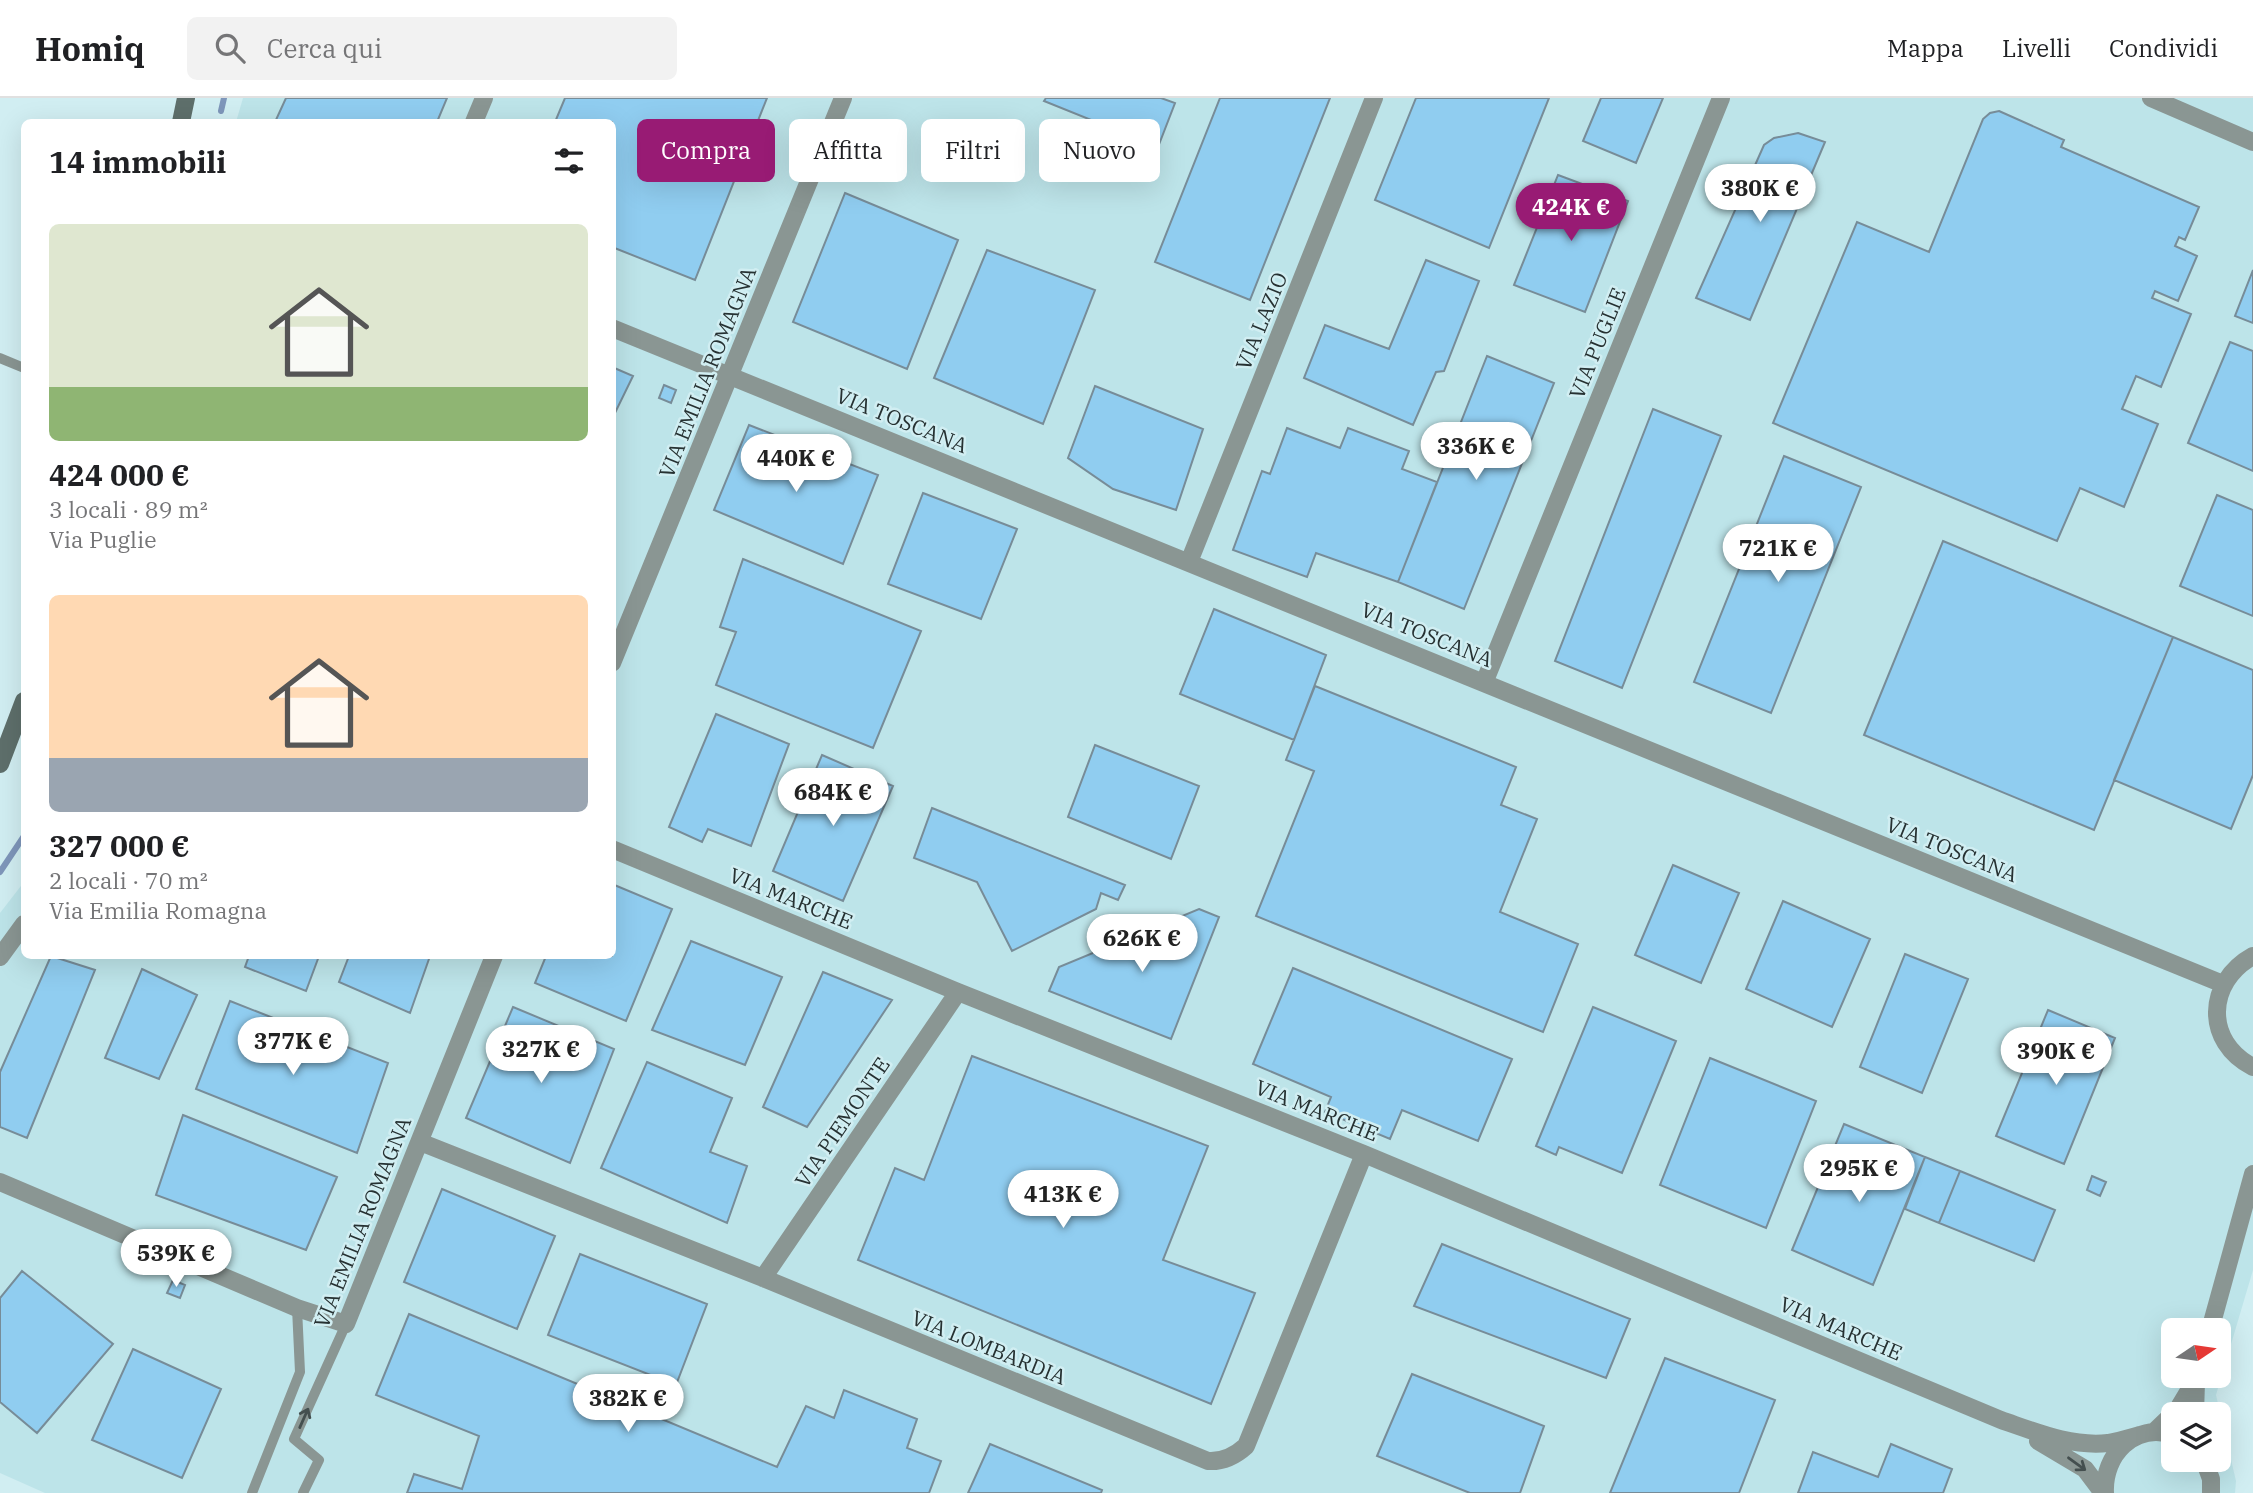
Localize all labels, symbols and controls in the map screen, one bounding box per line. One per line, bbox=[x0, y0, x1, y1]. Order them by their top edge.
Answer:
search box bbox=[187, 17, 677, 80]
text: Homiq bbox=[35, 27, 145, 70]
icon: search bbox=[211, 29, 249, 67]
text: Cerca qui bbox=[267, 31, 382, 65]
text: Mappa bbox=[1887, 32, 1964, 64]
text: Livelli bbox=[2002, 32, 2071, 64]
text: Condividi bbox=[2109, 32, 2218, 64]
chip: Compra bbox=[637, 119, 775, 182]
chip: Affitta bbox=[789, 119, 907, 182]
chip: Filtri bbox=[921, 119, 1025, 182]
chip: Nuovo bbox=[1039, 119, 1160, 182]
text: 14 immobili bbox=[49, 142, 226, 181]
icon: filters bbox=[550, 142, 588, 180]
pin: 380K € bbox=[1703, 164, 1817, 224]
text: 380K € bbox=[1721, 172, 1799, 202]
pin: 424K € bbox=[1514, 184, 1628, 243]
text: 424K € bbox=[1532, 191, 1610, 221]
street label: VIA EMILIA ROMAGNA bbox=[652, 262, 762, 482]
street label: VIA LAZIO bbox=[1229, 268, 1293, 374]
icon: home bbox=[256, 269, 382, 395]
street label: VIA PUGLIE bbox=[1562, 283, 1632, 403]
street label: VIA TOSCANA bbox=[832, 381, 973, 459]
pin: 336K € bbox=[1419, 422, 1533, 482]
text: 336K € bbox=[1437, 430, 1515, 460]
pin: 440K € bbox=[739, 434, 853, 494]
text: 440K € bbox=[757, 442, 835, 472]
text: 424 000 € bbox=[49, 455, 190, 494]
text: 3 locali · 89 m² bbox=[49, 494, 208, 524]
text: Via Puglie bbox=[49, 524, 157, 554]
pin: 721K € bbox=[1721, 524, 1835, 584]
text: 721K € bbox=[1739, 532, 1817, 562]
street label: VIA TOSCANA bbox=[1357, 595, 1498, 673]
icon: home bbox=[256, 640, 382, 766]
pin: 684K € bbox=[776, 768, 890, 828]
text: 684K € bbox=[794, 776, 872, 806]
street label: VIA TOSCANA bbox=[1882, 810, 2023, 888]
text: 327 000 € bbox=[49, 826, 190, 865]
street label: VIA MARCHE bbox=[725, 861, 857, 935]
text: 2 locali · 70 m² bbox=[49, 865, 208, 895]
text: Via Emilia Romagna bbox=[49, 895, 267, 925]
pin: 626K € bbox=[1085, 914, 1199, 974]
text: 626K € bbox=[1103, 922, 1181, 952]
pin: 377K € bbox=[236, 1018, 350, 1077]
text: 377K € bbox=[254, 1025, 332, 1055]
pin: 327K € bbox=[484, 1026, 598, 1085]
pin: 390K € bbox=[1999, 1028, 2113, 1087]
text: 327K € bbox=[502, 1033, 580, 1063]
text: 390K € bbox=[2017, 1035, 2095, 1065]
street label: VIA PIEMONTE bbox=[788, 1052, 896, 1192]
street label: VIA MARCHE bbox=[1251, 1073, 1383, 1147]
street label: VIA EMILIA ROMAGNA bbox=[307, 1112, 417, 1332]
pin: 295K € bbox=[1802, 1144, 1916, 1204]
text: 295K € bbox=[1820, 1152, 1898, 1182]
pin: 413K € bbox=[1006, 1170, 1120, 1230]
text: 413K € bbox=[1024, 1178, 1102, 1208]
pin: 539K € bbox=[119, 1230, 233, 1289]
text: 539K € bbox=[137, 1237, 215, 1267]
street label: VIA MARCHE bbox=[1775, 1290, 1907, 1366]
street label: VIA LOMBARDIA bbox=[907, 1303, 1071, 1391]
north arrow bbox=[2161, 1318, 2231, 1388]
map controls bbox=[2161, 1318, 2231, 1472]
pin: 382K € bbox=[571, 1374, 685, 1434]
text: 382K € bbox=[589, 1382, 667, 1412]
button: layers bbox=[2161, 1402, 2231, 1472]
one-way arrow bbox=[298, 1408, 311, 1429]
one-way arrow bbox=[2068, 1457, 2086, 1472]

